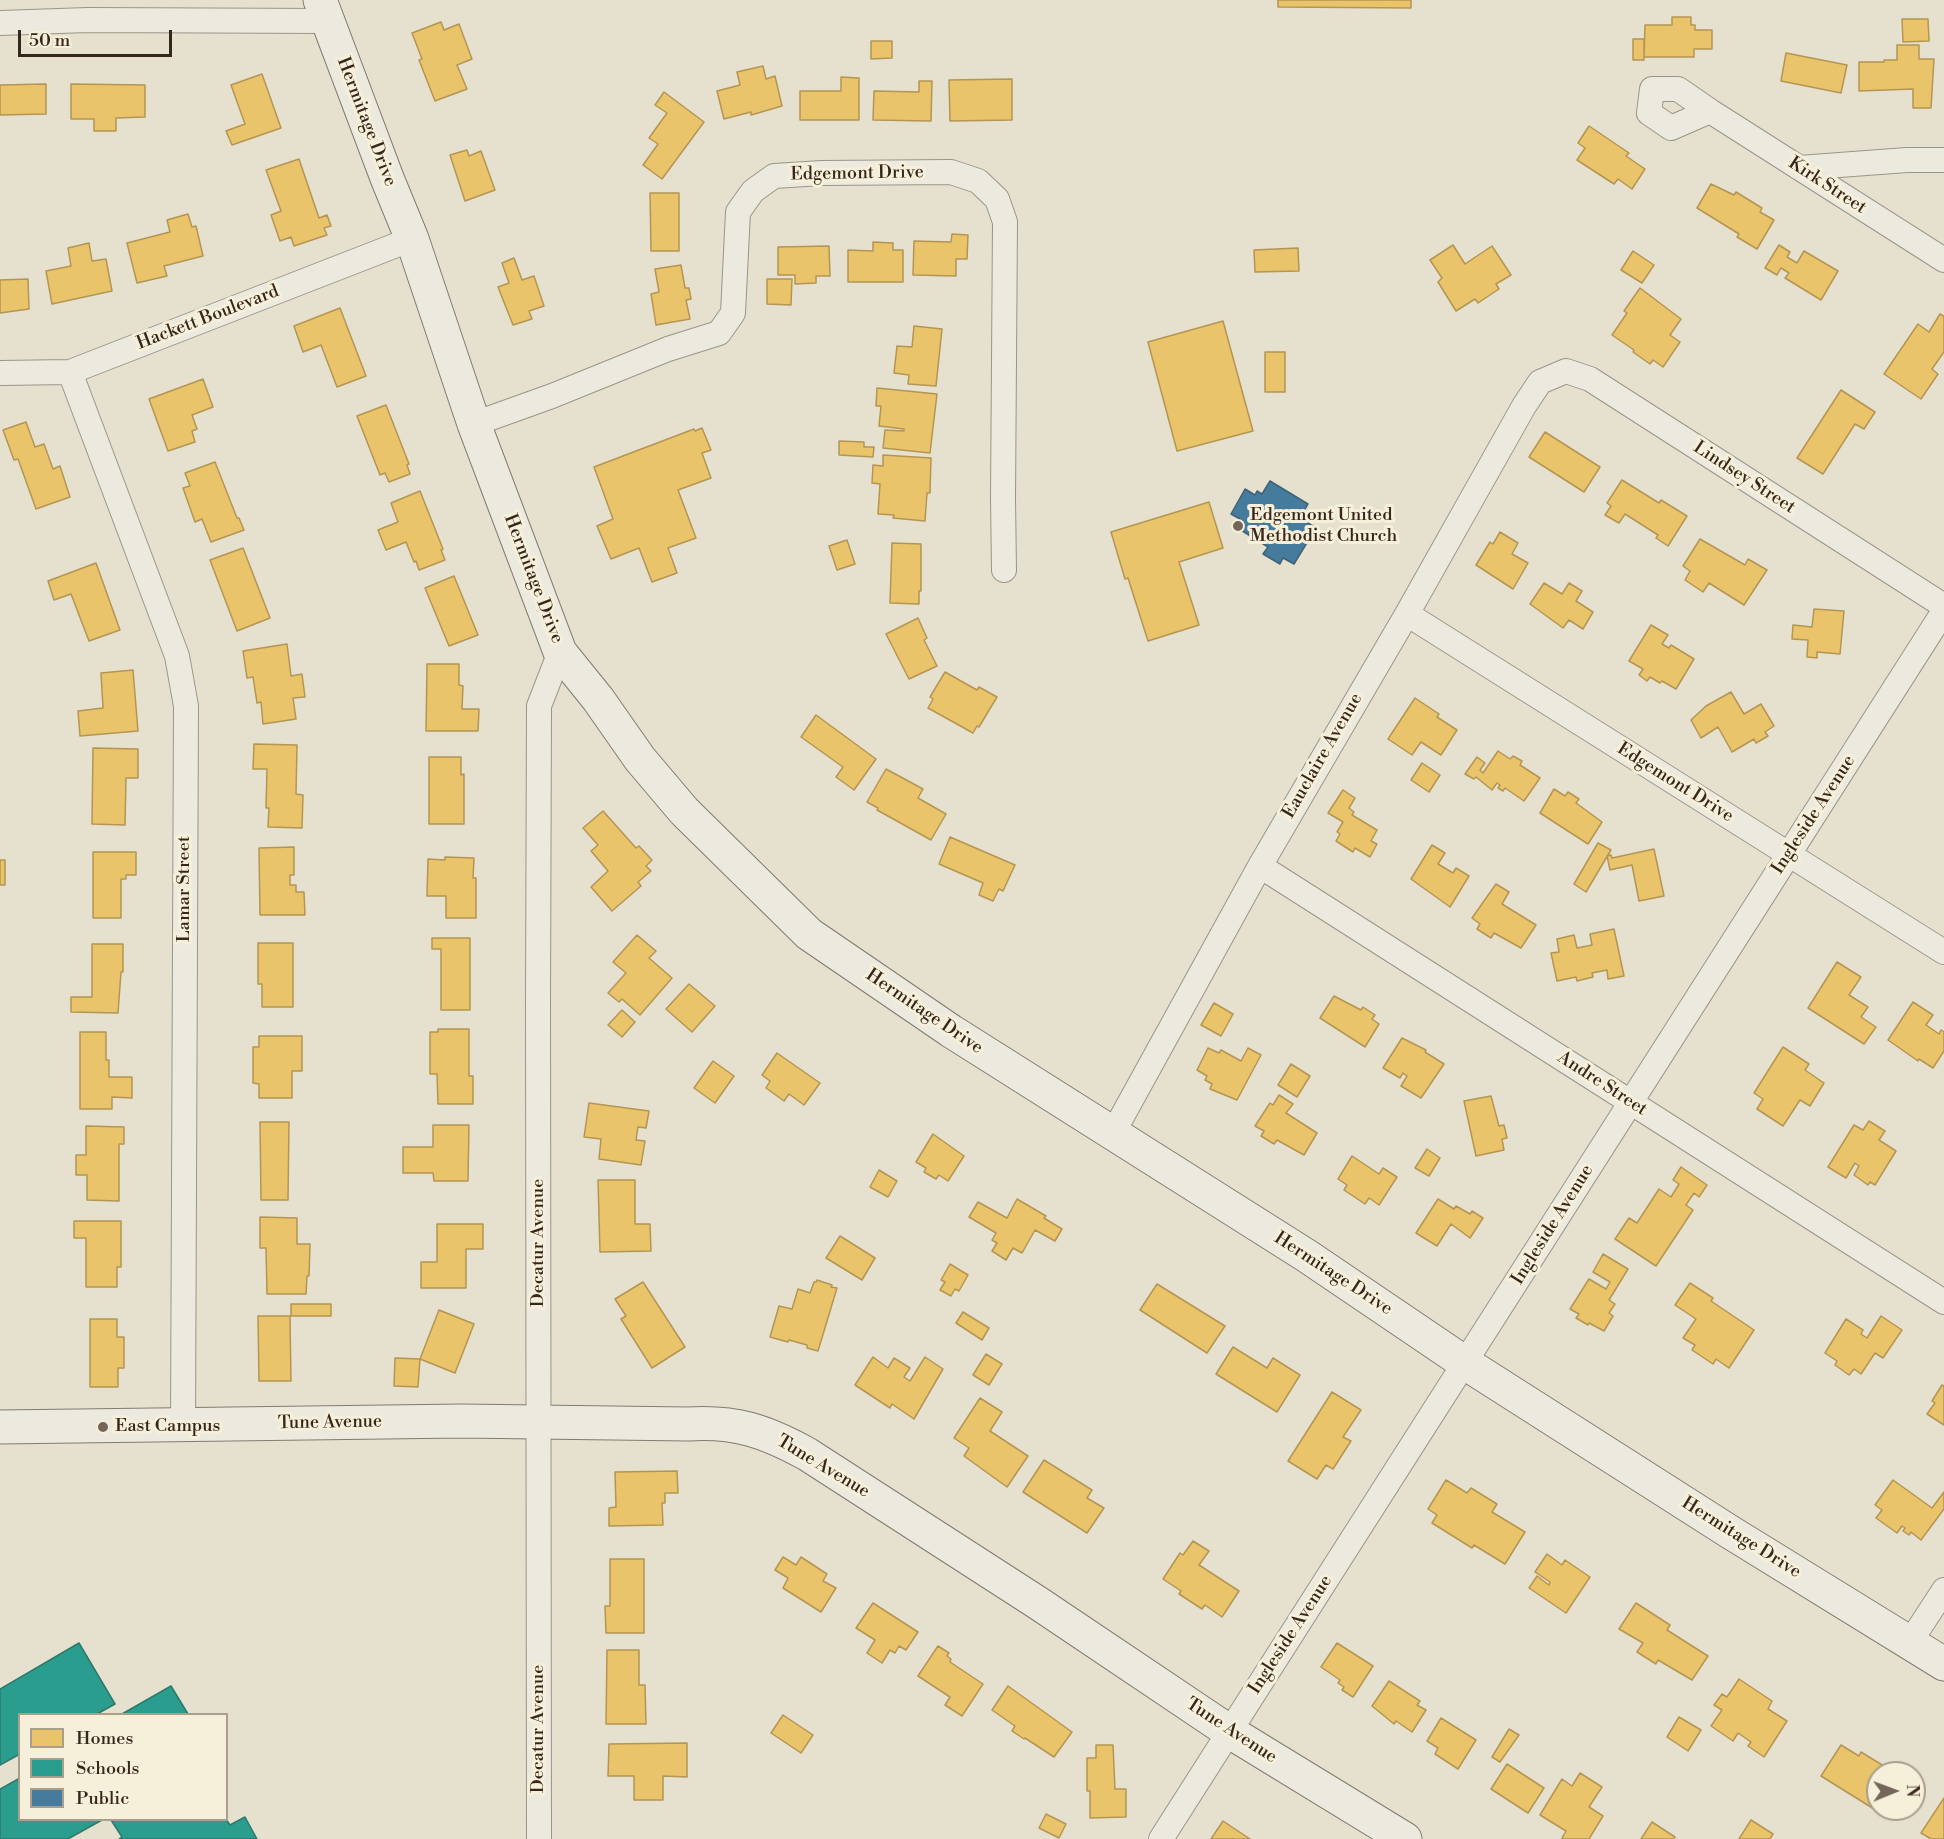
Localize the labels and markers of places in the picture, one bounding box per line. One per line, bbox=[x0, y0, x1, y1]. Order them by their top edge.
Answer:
place label: Edgemont United Methodist Church bbox=[1250, 505, 1397, 548]
marker: Edgemont United Methodist Church bbox=[1231, 519, 1245, 533]
place label: East Campus bbox=[115, 1416, 220, 1438]
marker: East Campus bbox=[96, 1420, 110, 1434]

